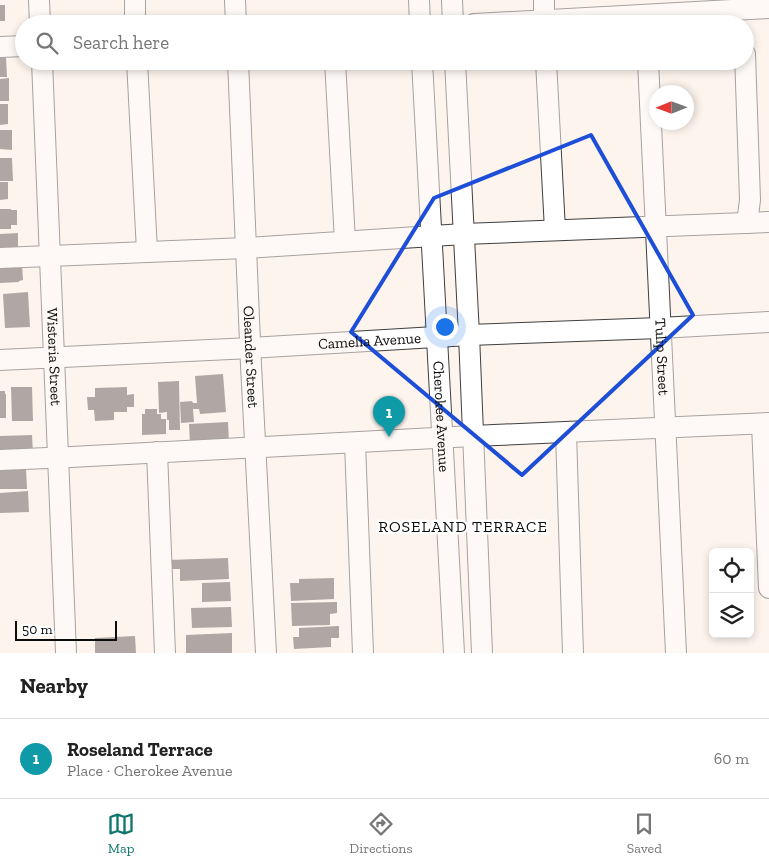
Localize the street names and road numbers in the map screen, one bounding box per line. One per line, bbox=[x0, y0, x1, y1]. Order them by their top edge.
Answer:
street label: Oleander Street bbox=[239, 305, 262, 409]
street label: Wisteria Street bbox=[43, 307, 65, 406]
street label: Tulip Street bbox=[651, 318, 673, 396]
street label: Camelia Avenue bbox=[318, 329, 421, 353]
street label: Cherokee Avenue bbox=[429, 360, 453, 473]

